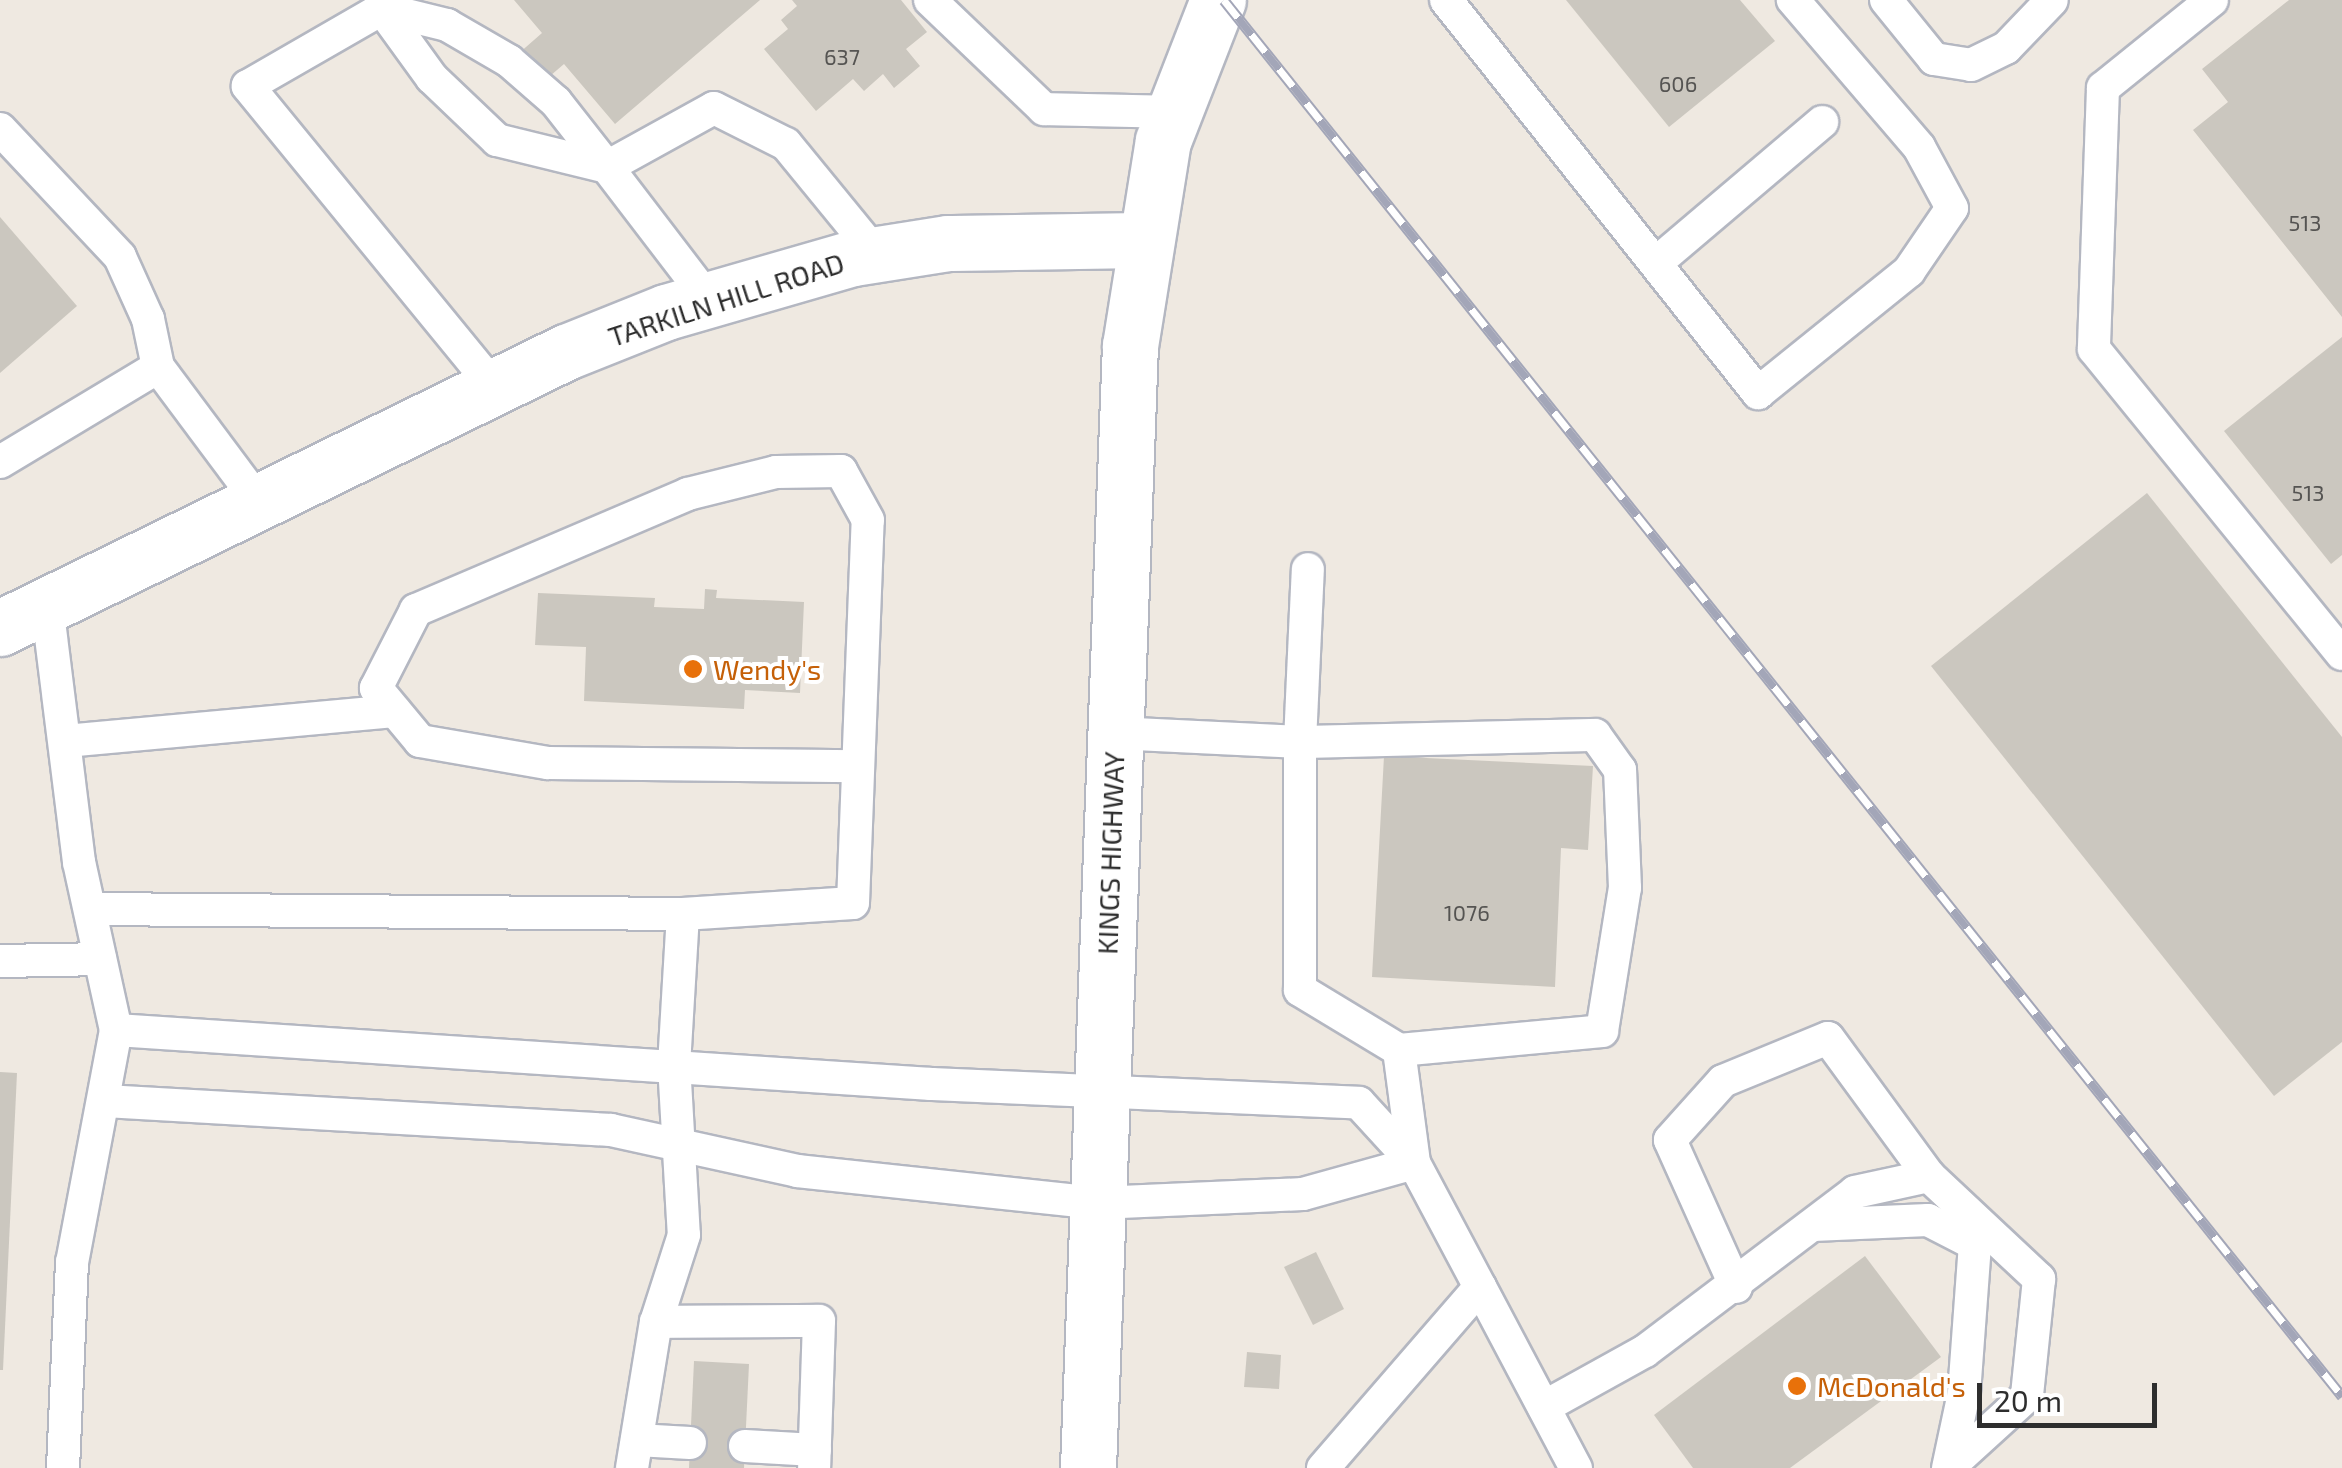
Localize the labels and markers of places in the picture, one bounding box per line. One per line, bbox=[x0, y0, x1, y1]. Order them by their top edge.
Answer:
place label: Wendy's bbox=[713, 652, 821, 686]
marker: Wendy's bbox=[682, 658, 704, 680]
place label: McDonald's bbox=[1817, 1369, 1966, 1403]
marker: McDonald's bbox=[1786, 1375, 1808, 1397]

